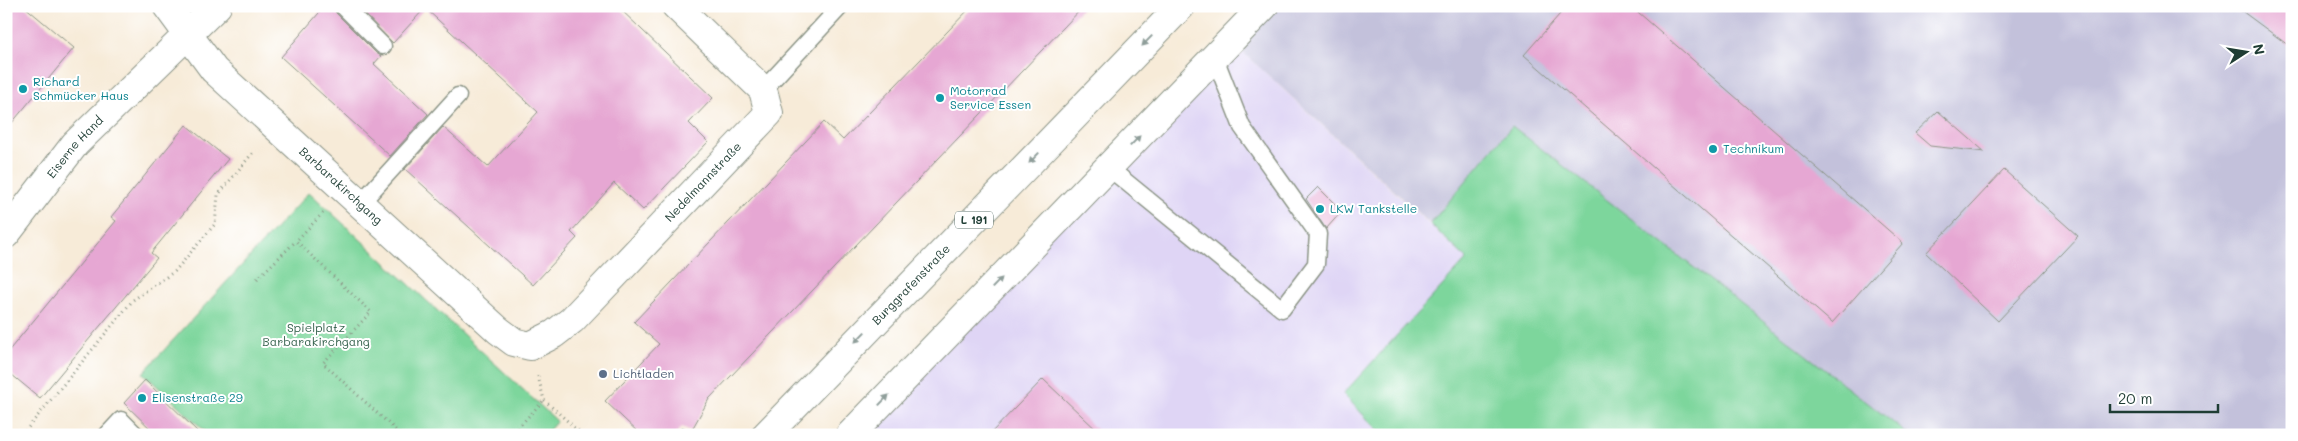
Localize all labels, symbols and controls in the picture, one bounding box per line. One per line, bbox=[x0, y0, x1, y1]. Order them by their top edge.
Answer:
north arrow bbox=[2220, 28, 2270, 78]
one-way arrow bbox=[1141, 35, 1153, 47]
text: N bbox=[2249, 42, 2270, 56]
place label: Richard Schmücker Haus bbox=[33, 73, 129, 103]
place label: Motorrad Service Essen bbox=[950, 82, 1031, 112]
marker: Richard Schmücker Haus bbox=[17, 83, 29, 95]
marker: Motorrad Service Essen bbox=[934, 92, 946, 104]
street label: Eiserne Hand bbox=[43, 112, 106, 181]
one-way arrow bbox=[1129, 135, 1141, 147]
street label: Nedelmannstraße bbox=[661, 138, 744, 225]
place label: Technikum bbox=[1723, 140, 1784, 156]
street label: Barbarakirchgang bbox=[296, 143, 386, 227]
marker: Technikum bbox=[1707, 143, 1719, 155]
one-way arrow bbox=[1028, 152, 1040, 164]
place label: LKW Tankstelle bbox=[1330, 200, 1417, 216]
marker: LKW Tankstelle bbox=[1314, 203, 1326, 215]
road number: L 191 bbox=[955, 212, 993, 228]
street label: Burggrafenstraße bbox=[868, 240, 953, 328]
one-way arrow bbox=[991, 277, 1003, 289]
park label: Spielplatz Barbarakirchgang bbox=[262, 319, 370, 349]
one-way arrow bbox=[854, 331, 866, 343]
place label: Lichtladen bbox=[613, 365, 674, 381]
marker: Lichtladen bbox=[597, 368, 609, 380]
scale bar bbox=[2110, 381, 2218, 413]
text: 20 m bbox=[2118, 388, 2152, 408]
place label: Elisenstraße 29 bbox=[152, 389, 243, 405]
marker: Elisenstraße 29 bbox=[136, 392, 148, 404]
one-way arrow bbox=[878, 394, 890, 406]

